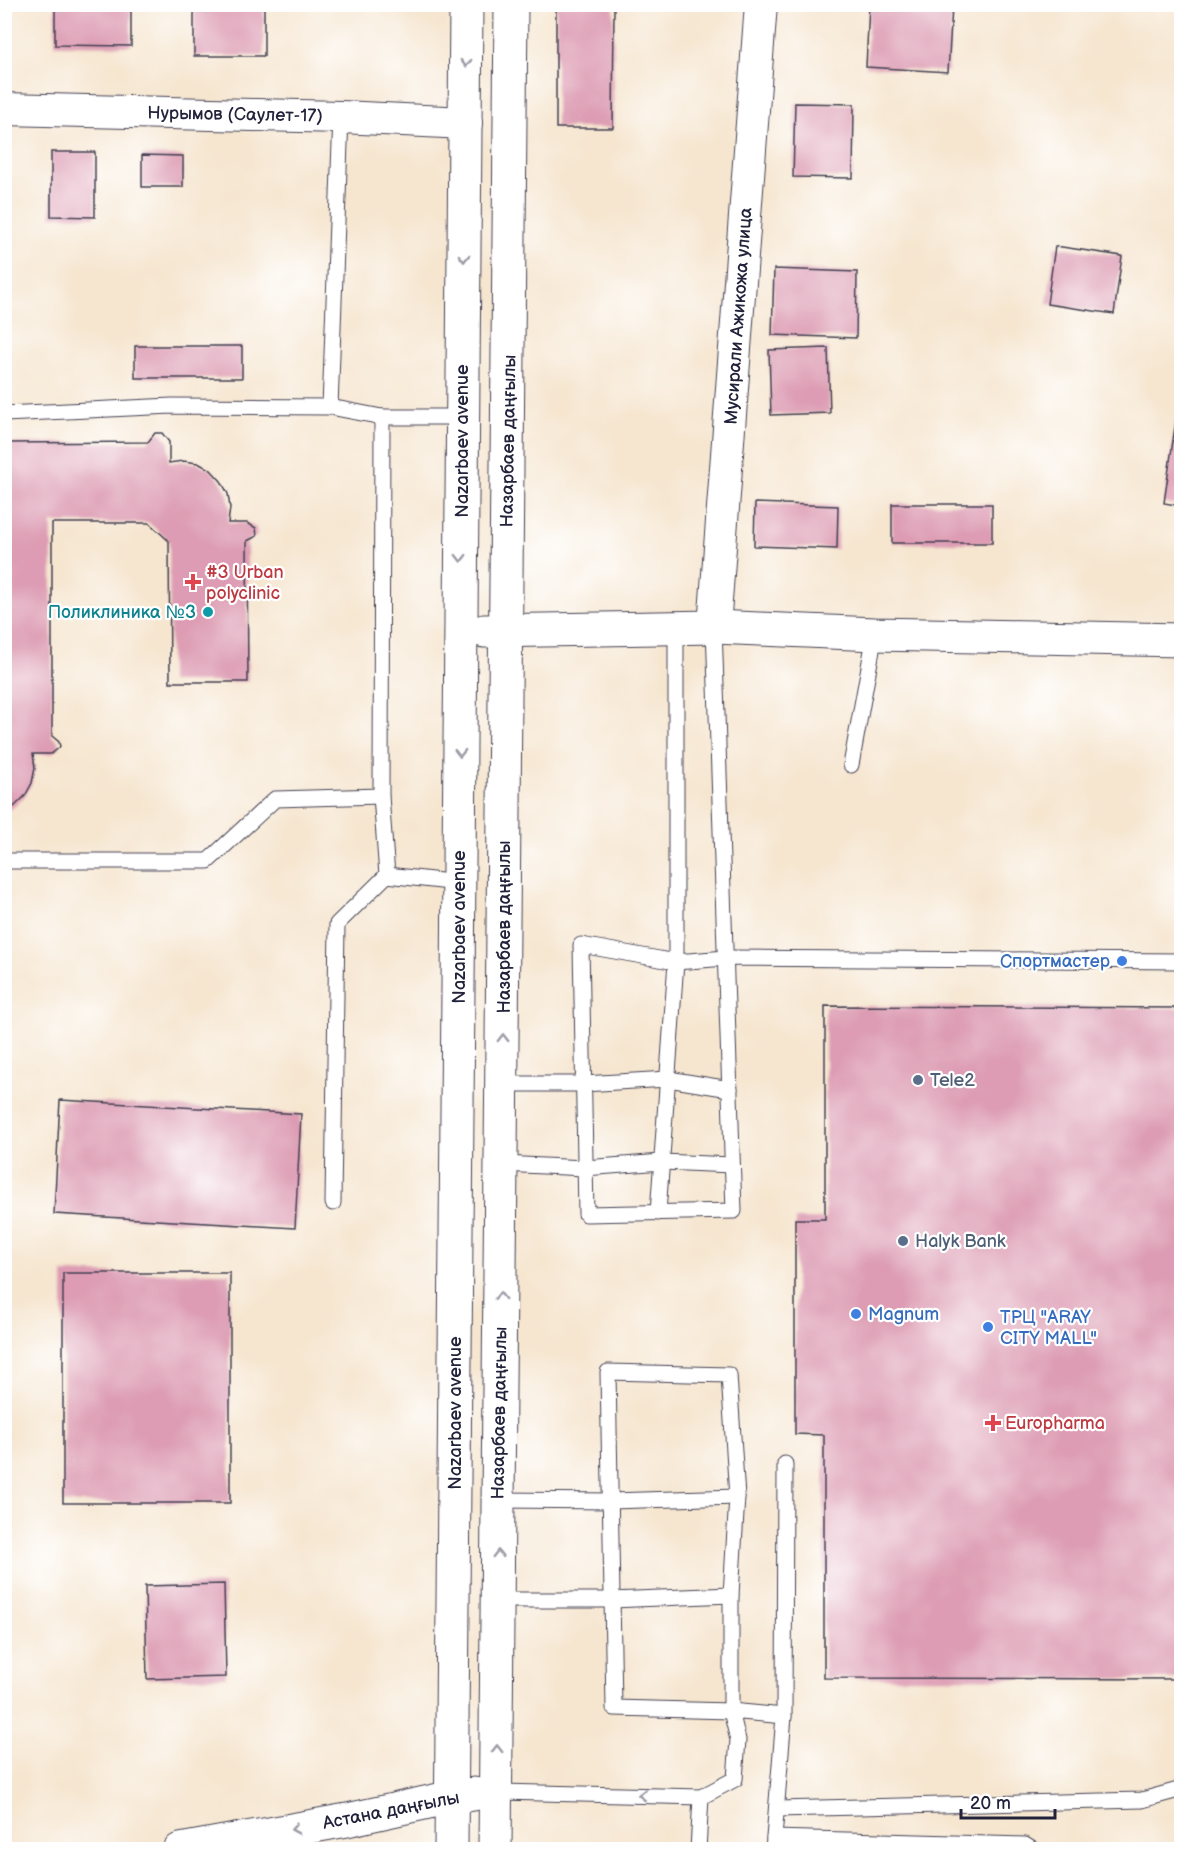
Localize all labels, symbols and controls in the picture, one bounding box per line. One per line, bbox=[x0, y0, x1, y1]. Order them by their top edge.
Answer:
one-way arrow bbox=[460, 58, 472, 67]
street label: Нурымов (Саулет-17) bbox=[147, 102, 323, 127]
street label: Мусирали Ажикожа улица bbox=[720, 206, 757, 425]
one-way arrow bbox=[458, 253, 470, 262]
street label: Назарбаев даңғылы bbox=[496, 354, 521, 528]
street label: Nazarbaev avenue bbox=[452, 364, 473, 518]
one-way arrow bbox=[455, 553, 467, 562]
place label: #3 Urban polyclinic bbox=[206, 562, 284, 604]
marker: #3 Urban polyclinic bbox=[184, 573, 202, 591]
place label: Поликлиника №3 bbox=[48, 602, 196, 623]
marker: Поликлиника №3 bbox=[201, 605, 215, 619]
one-way arrow bbox=[454, 748, 466, 757]
street label: Назарбаев даңғылы bbox=[494, 841, 515, 1013]
street label: Nazarbaev avenue bbox=[449, 850, 470, 1004]
place label: Спортмастер bbox=[1000, 951, 1110, 972]
marker: Спортмастер bbox=[1115, 954, 1129, 968]
one-way arrow bbox=[497, 1034, 509, 1043]
place label: Tele2 bbox=[930, 1070, 975, 1091]
marker: Tele2 bbox=[911, 1073, 925, 1087]
place label: Halyk Bank bbox=[915, 1231, 1006, 1252]
marker: Halyk Bank bbox=[896, 1234, 910, 1248]
one-way arrow bbox=[494, 1292, 507, 1301]
place label: Magnum bbox=[868, 1304, 939, 1325]
marker: Magnum bbox=[849, 1307, 863, 1321]
place label: ТРЦ "ARAY CITY MALL" bbox=[1000, 1307, 1097, 1349]
marker: ТРЦ "ARAY CITY MALL" bbox=[981, 1320, 995, 1334]
street label: Назарбаев даңғылы bbox=[487, 1326, 512, 1500]
street label: Nazarbaev avenue bbox=[445, 1336, 466, 1490]
place label: Europharma bbox=[1005, 1413, 1105, 1434]
marker: Europharma bbox=[986, 1416, 1000, 1430]
one-way arrow bbox=[492, 1550, 504, 1559]
one-way arrow bbox=[491, 1745, 503, 1754]
scale bar bbox=[961, 1782, 1056, 1820]
street label: Астана даңғылы bbox=[320, 1787, 461, 1834]
one-way arrow bbox=[638, 1789, 647, 1802]
text: 20 m bbox=[970, 1793, 1011, 1814]
one-way arrow bbox=[290, 1822, 300, 1835]

